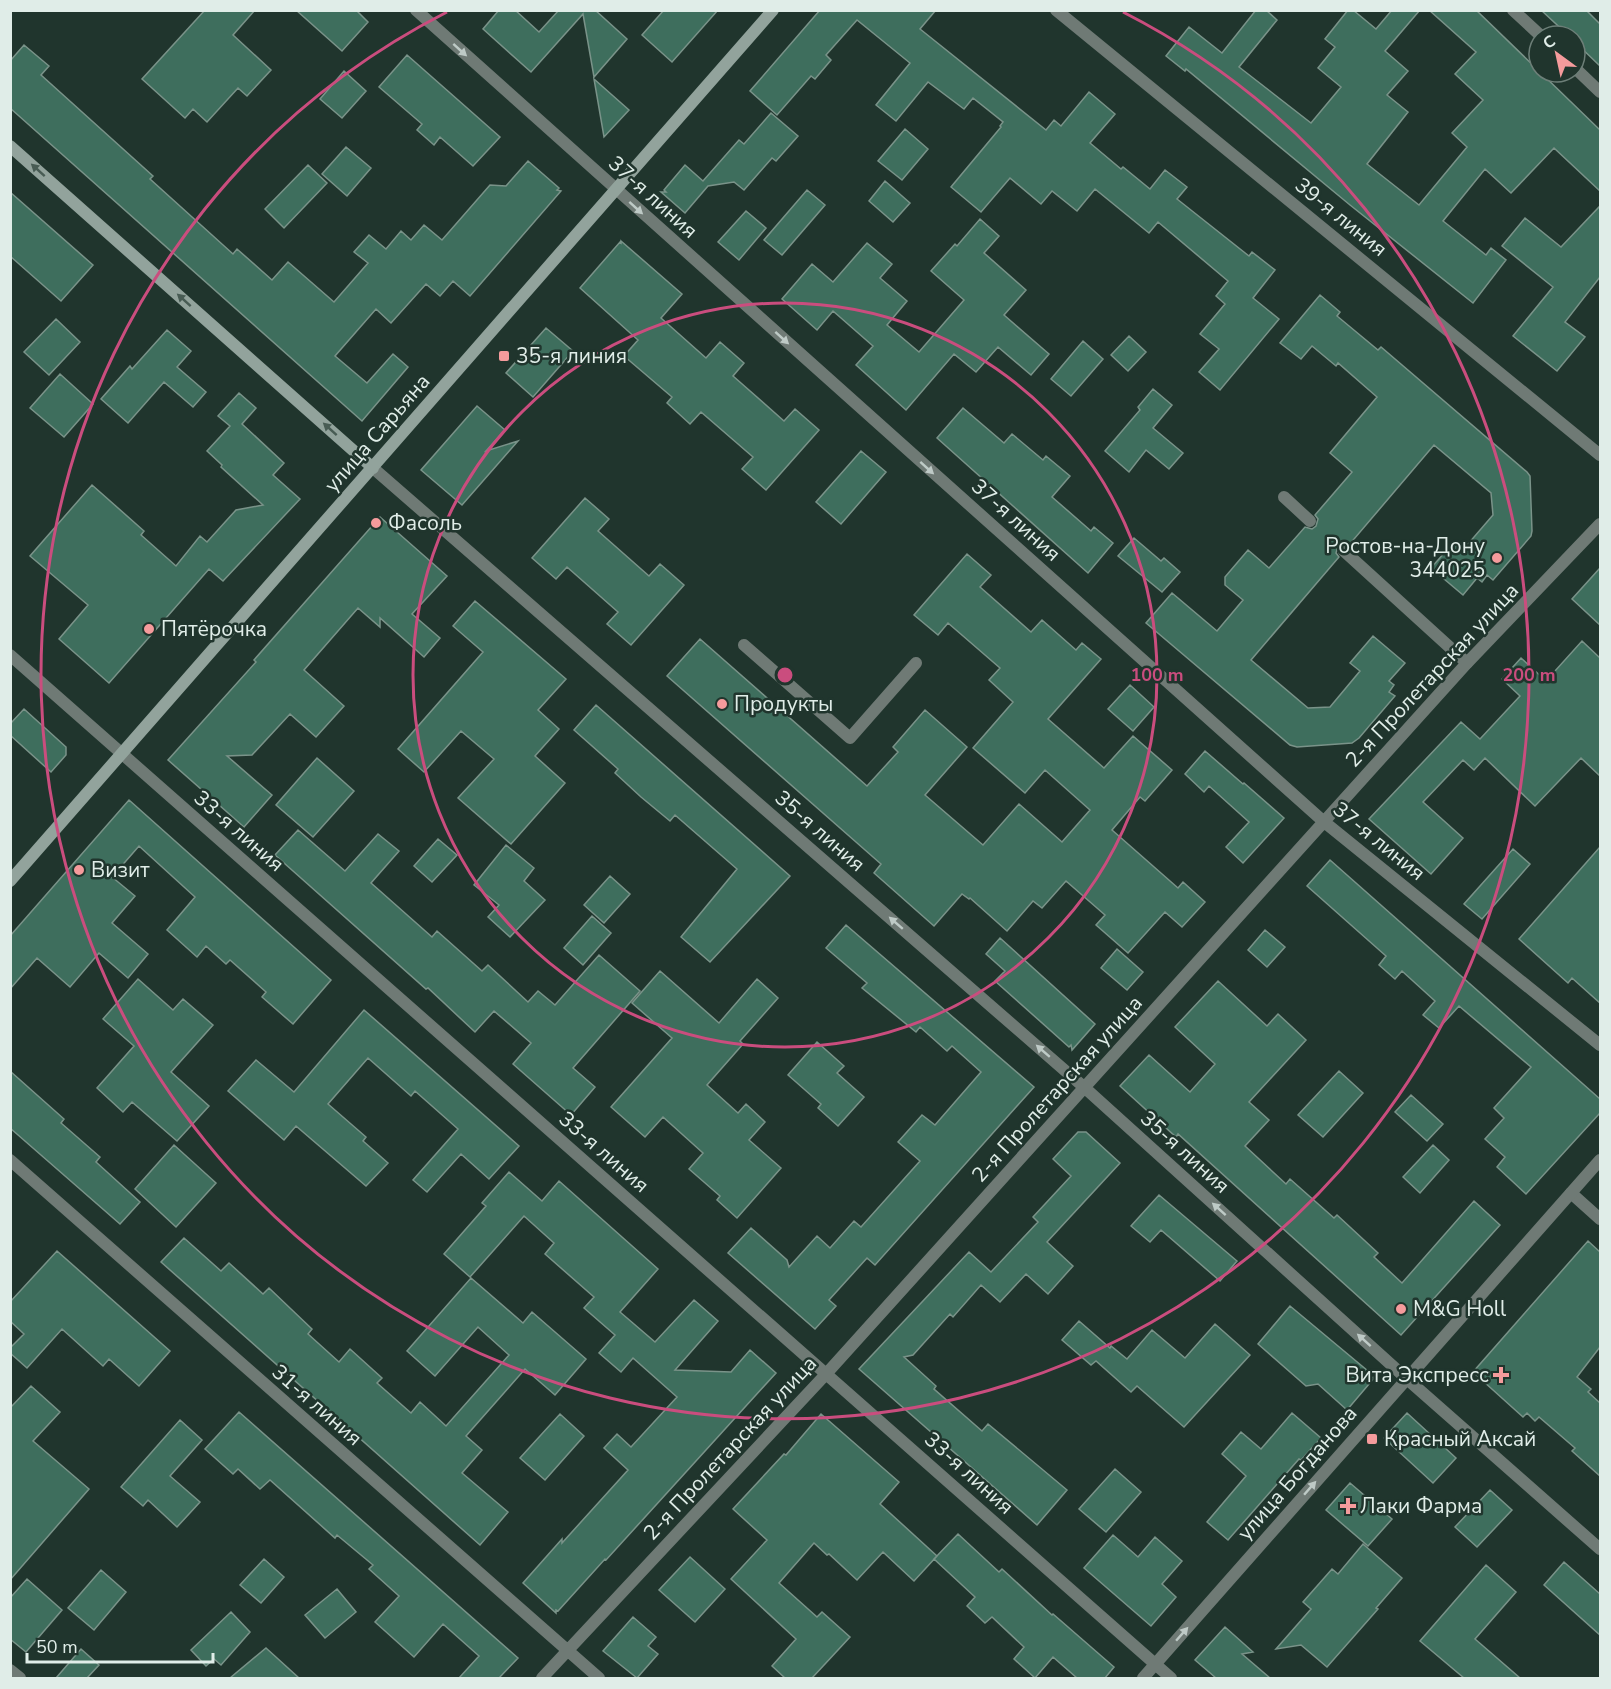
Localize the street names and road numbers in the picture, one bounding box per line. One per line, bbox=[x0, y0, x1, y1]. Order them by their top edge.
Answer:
street label: 37-я линия bbox=[602, 149, 704, 245]
street label: 39-я линия bbox=[1289, 171, 1393, 263]
street label: улица Сарьяна bbox=[318, 368, 436, 498]
street label: 37-я линия bbox=[965, 472, 1067, 568]
street label: 2-я Пролетарская улица bbox=[1339, 577, 1525, 773]
street label: 33-я линия bbox=[188, 784, 290, 878]
street label: 35-я линия bbox=[769, 784, 871, 878]
street label: 37-я линия bbox=[1327, 795, 1431, 887]
street label: 2-я Пролетарская улица bbox=[966, 990, 1148, 1188]
street label: 35-я линия bbox=[1134, 1104, 1236, 1200]
street label: 33-я линия bbox=[553, 1105, 655, 1199]
street label: 2-я Пролетарская улица bbox=[637, 1350, 823, 1546]
street label: 31-я линия bbox=[266, 1358, 368, 1452]
street label: улица Богданова bbox=[1231, 1400, 1363, 1546]
street label: 33-я линия bbox=[918, 1425, 1020, 1521]

